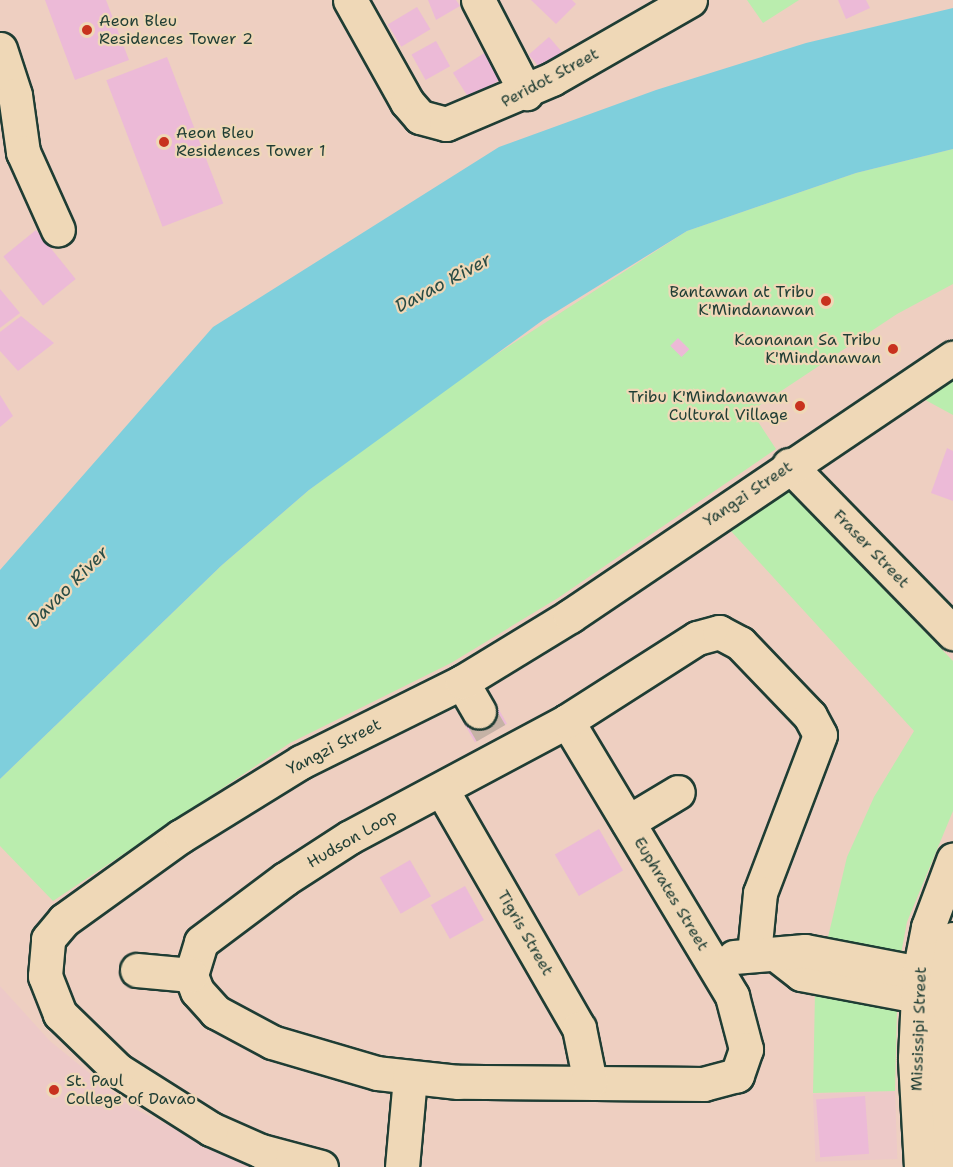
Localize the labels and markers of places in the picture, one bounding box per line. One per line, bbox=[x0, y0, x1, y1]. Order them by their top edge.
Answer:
place label: Aeon Bleu Residences Tower 2 bbox=[99, 11, 253, 49]
marker: Aeon Bleu Residences Tower 2 bbox=[80, 23, 94, 37]
place label: Aeon Bleu Residences Tower 1 bbox=[176, 123, 326, 161]
marker: Aeon Bleu Residences Tower 1 bbox=[157, 135, 171, 149]
place label: Bantawan at Tribu K'Mindanawan bbox=[669, 282, 814, 320]
marker: Bantawan at Tribu K'Mindanawan bbox=[819, 294, 833, 308]
place label: Kaonanan Sa Tribu K'Mindanawan bbox=[734, 330, 881, 368]
marker: Kaonanan Sa Tribu K'Mindanawan bbox=[886, 342, 900, 356]
place label: Tribu K'Mindanawan Cultural Village bbox=[628, 387, 788, 425]
marker: Tribu K'Mindanawan Cultural Village bbox=[793, 399, 807, 413]
place label: St. Paul College of Davao bbox=[66, 1071, 196, 1109]
marker: St. Paul College of Davao bbox=[47, 1083, 61, 1097]

